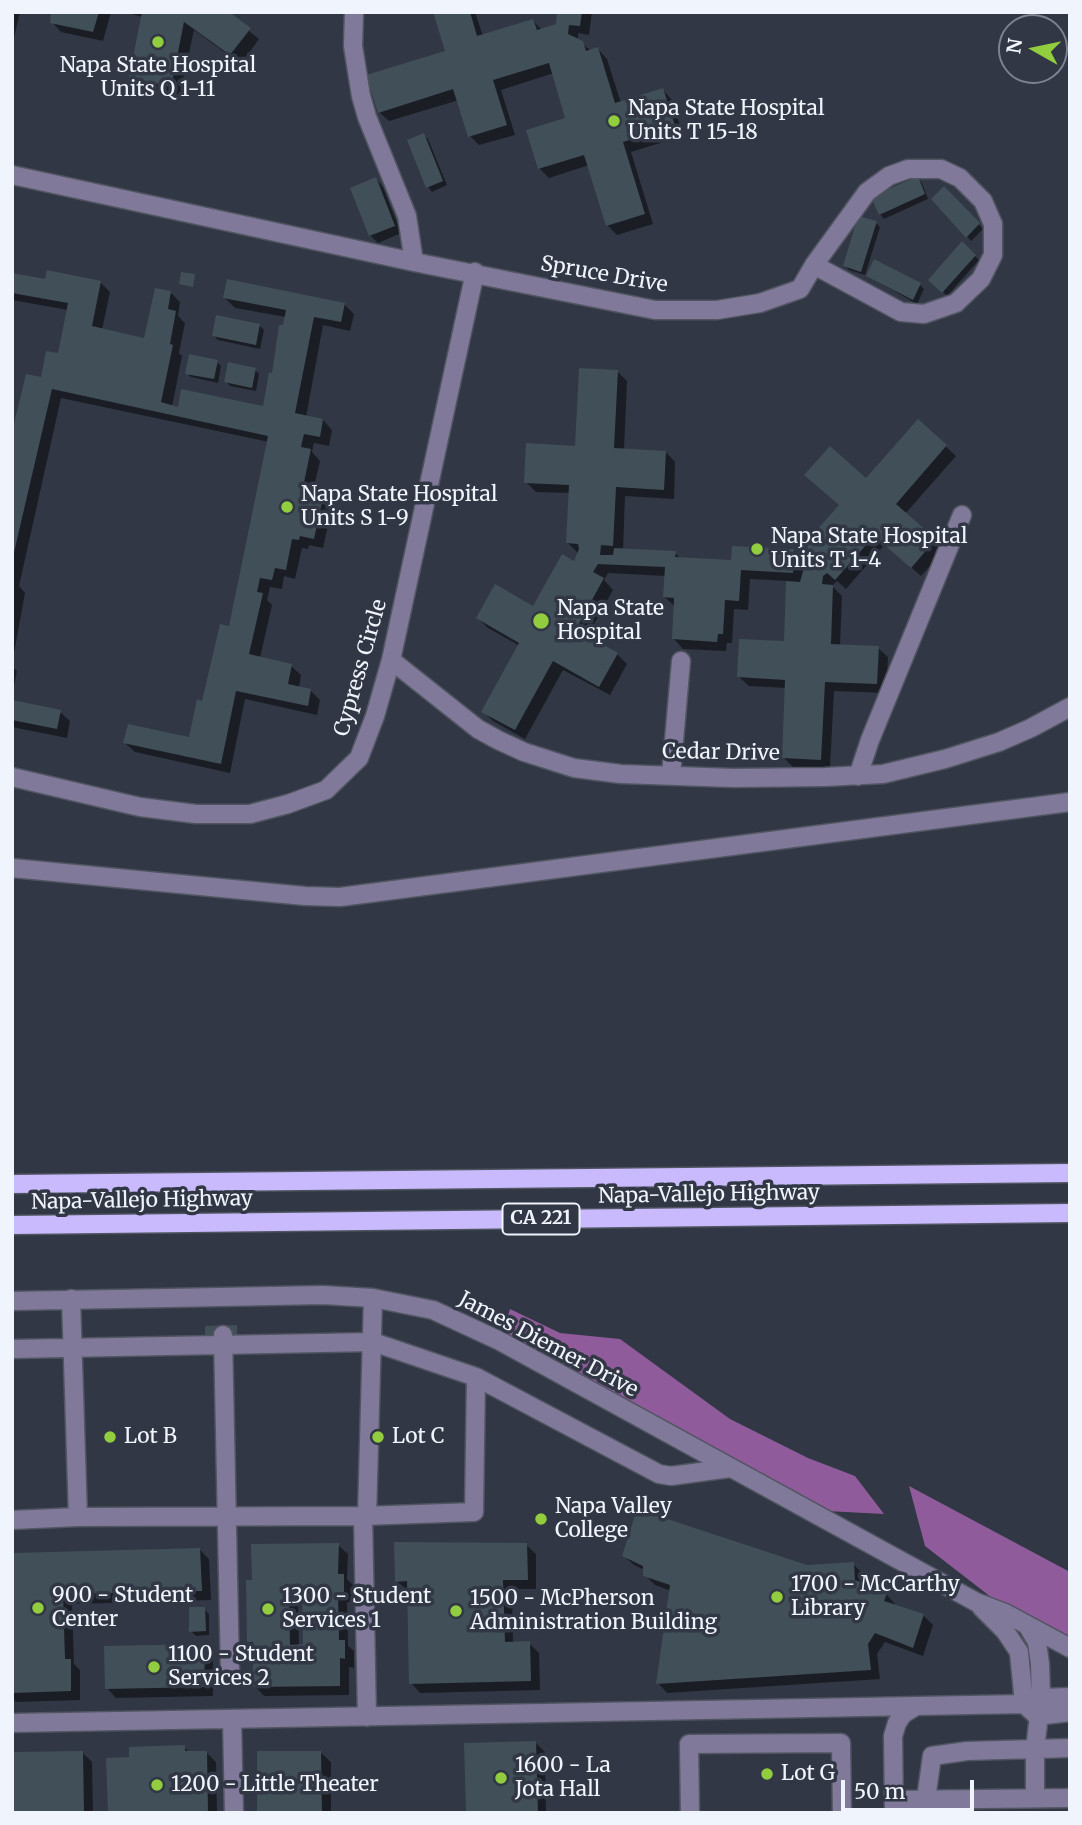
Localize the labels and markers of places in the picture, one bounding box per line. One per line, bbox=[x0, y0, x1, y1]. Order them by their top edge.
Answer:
marker: Napa State Hospital Units Q 1-11 bbox=[150, 34, 166, 50]
place label: Napa State Hospital Units Q 1-11 bbox=[60, 53, 256, 103]
place label: Napa State Hospital Units T 15-18 bbox=[628, 96, 824, 146]
marker: Napa State Hospital Units T 15-18 bbox=[606, 113, 622, 129]
place label: Napa State Hospital Units S 1-9 bbox=[301, 482, 497, 532]
marker: Napa State Hospital Units S 1-9 bbox=[279, 499, 295, 515]
place label: Napa State Hospital Units T 1-4 bbox=[771, 524, 967, 574]
marker: Napa State Hospital Units T 1-4 bbox=[749, 541, 765, 557]
place label: Napa State Hospital bbox=[557, 596, 664, 646]
marker: Napa State Hospital bbox=[531, 611, 551, 631]
place label: Lot B bbox=[124, 1424, 177, 1450]
place label: Lot C bbox=[392, 1424, 444, 1450]
marker: Lot B bbox=[102, 1429, 118, 1445]
marker: Lot C bbox=[370, 1429, 386, 1445]
place label: Napa Valley College bbox=[555, 1494, 672, 1544]
marker: Napa Valley College bbox=[533, 1511, 549, 1527]
place label: 1700 - McCarthy Library bbox=[791, 1572, 960, 1622]
place label: 900 - Student Center bbox=[52, 1583, 193, 1633]
place label: 1300 - Student Services 1 bbox=[282, 1584, 431, 1634]
place label: 1500 - McPherson Administration Building bbox=[470, 1586, 717, 1636]
marker: 1700 - McCarthy Library bbox=[769, 1589, 785, 1605]
marker: 900 - Student Center bbox=[30, 1600, 46, 1616]
marker: 1300 - Student Services 1 bbox=[260, 1601, 276, 1617]
marker: 1500 - McPherson Administration Building bbox=[448, 1603, 464, 1619]
place label: 1100 - Student Services 2 bbox=[168, 1642, 314, 1692]
marker: 1100 - Student Services 2 bbox=[146, 1659, 162, 1675]
place label: 1600 - La Jota Hall bbox=[515, 1753, 611, 1803]
place label: Lot G bbox=[781, 1761, 835, 1787]
marker: Lot G bbox=[759, 1766, 775, 1782]
marker: 1600 - La Jota Hall bbox=[493, 1770, 509, 1786]
place label: 1200 - Little Theater bbox=[171, 1772, 379, 1798]
marker: 1200 - Little Theater bbox=[149, 1777, 165, 1793]

